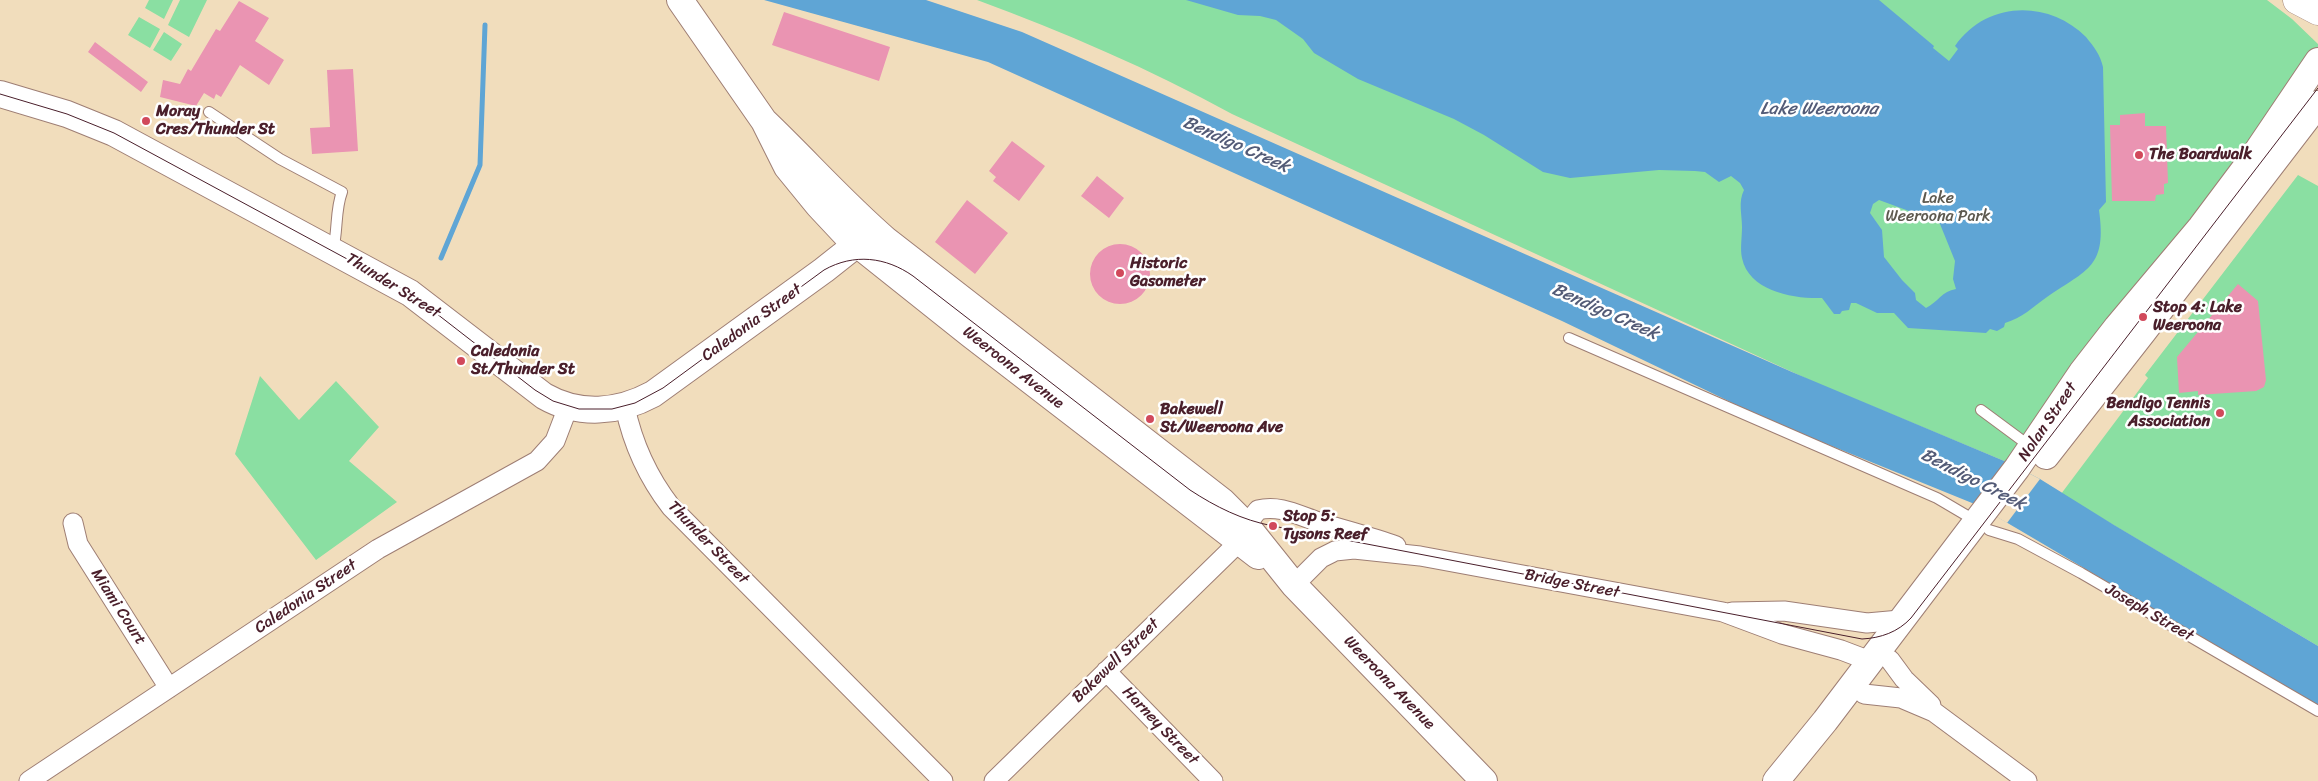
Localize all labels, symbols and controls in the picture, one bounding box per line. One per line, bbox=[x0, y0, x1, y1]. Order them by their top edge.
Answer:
water label: Lake Weeroona bbox=[1760, 98, 1878, 120]
place label: Moray Cres/Thunder St bbox=[156, 102, 275, 140]
water label: Bendigo Creek bbox=[1179, 112, 1293, 178]
marker: Moray Cres/Thunder St bbox=[140, 115, 152, 127]
place label: The Boardwalk bbox=[2149, 145, 2252, 165]
marker: The Boardwalk bbox=[2133, 149, 2145, 161]
park label: Lake Weeroona Park bbox=[1885, 189, 1991, 227]
street label: Thunder Street bbox=[342, 249, 444, 323]
place label: Historic Gasometer bbox=[1130, 254, 1205, 292]
marker: Historic Gasometer bbox=[1114, 267, 1126, 279]
water label: Bendigo Creek bbox=[1548, 279, 1662, 345]
street label: Caledonia Street bbox=[698, 280, 806, 366]
place label: Stop 4: Lake Weeroona bbox=[2153, 298, 2242, 336]
marker: Stop 4: Lake Weeroona bbox=[2137, 311, 2149, 323]
street label: Weeroona Avenue bbox=[959, 322, 1067, 414]
place label: Caledonia St/Thunder St bbox=[471, 342, 575, 380]
marker: Caledonia St/Thunder St bbox=[455, 355, 467, 367]
street label: Nolan Street bbox=[2015, 379, 2081, 465]
place label: Bendigo Tennis Association bbox=[2106, 394, 2210, 432]
place label: Bakewell St/Weeroona Ave bbox=[1160, 400, 1283, 438]
marker: Bendigo Tennis Association bbox=[2214, 407, 2226, 419]
marker: Bakewell St/Weeroona Ave bbox=[1144, 413, 1156, 425]
water label: Bendigo Creek bbox=[1917, 444, 2029, 516]
street label: Thunder Street bbox=[663, 497, 753, 589]
place label: Stop 5: Tysons Reef bbox=[1283, 507, 1368, 545]
marker: Stop 5: Tysons Reef bbox=[1267, 520, 1279, 532]
street label: Caledonia Street bbox=[251, 556, 361, 638]
street label: Miami Court bbox=[86, 565, 150, 649]
street label: Bridge Street bbox=[1523, 565, 1621, 603]
street label: Joseph Street bbox=[2101, 580, 2197, 646]
street label: Bakewell Street bbox=[1069, 615, 1163, 707]
street label: Weeroona Avenue bbox=[1339, 632, 1439, 734]
street label: Harney Street bbox=[1118, 683, 1202, 769]

